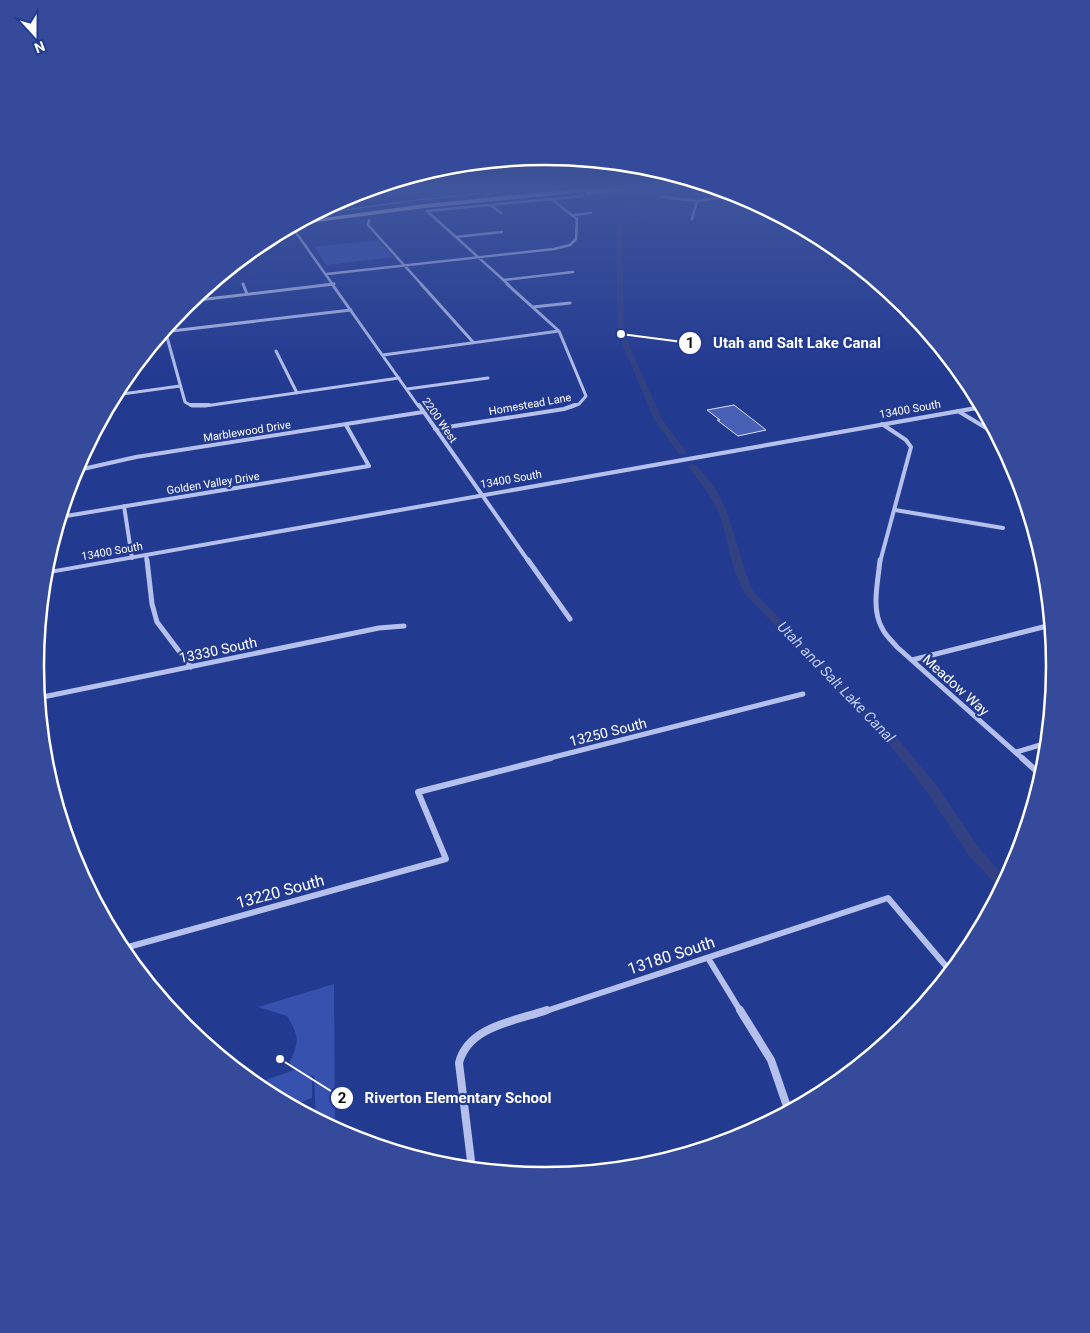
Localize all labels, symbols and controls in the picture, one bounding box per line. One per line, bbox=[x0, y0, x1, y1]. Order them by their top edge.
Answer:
north arrow bbox=[10, 10, 60, 60]
text: N bbox=[32, 38, 47, 56]
callout: Utah and Salt Lake Canal bbox=[678, 328, 891, 358]
text: 1 bbox=[686, 334, 694, 352]
text: Utah and Salt Lake Canal bbox=[713, 334, 881, 352]
street label: Homestead Lane bbox=[488, 391, 572, 418]
street label: 2200 West bbox=[419, 395, 460, 446]
street label: 13400 South bbox=[878, 398, 942, 421]
street label: Marblewood Drive bbox=[202, 418, 292, 445]
street label: 13400 South bbox=[479, 468, 543, 491]
street label: Golden Valley Drive bbox=[166, 470, 261, 497]
street label: 13400 South bbox=[80, 540, 144, 563]
water label: Utah and Salt Lake Canal bbox=[773, 618, 899, 747]
street label: 13330 South bbox=[178, 634, 258, 666]
street label: Meadow Way bbox=[920, 651, 993, 719]
street label: 13250 South bbox=[568, 715, 648, 749]
street label: 13220 South bbox=[234, 871, 326, 912]
street label: 13180 South bbox=[625, 932, 717, 978]
callout: Riverton Elementary School bbox=[330, 1083, 561, 1113]
text: 2 bbox=[338, 1089, 347, 1107]
text: Riverton Elementary School bbox=[365, 1089, 551, 1107]

